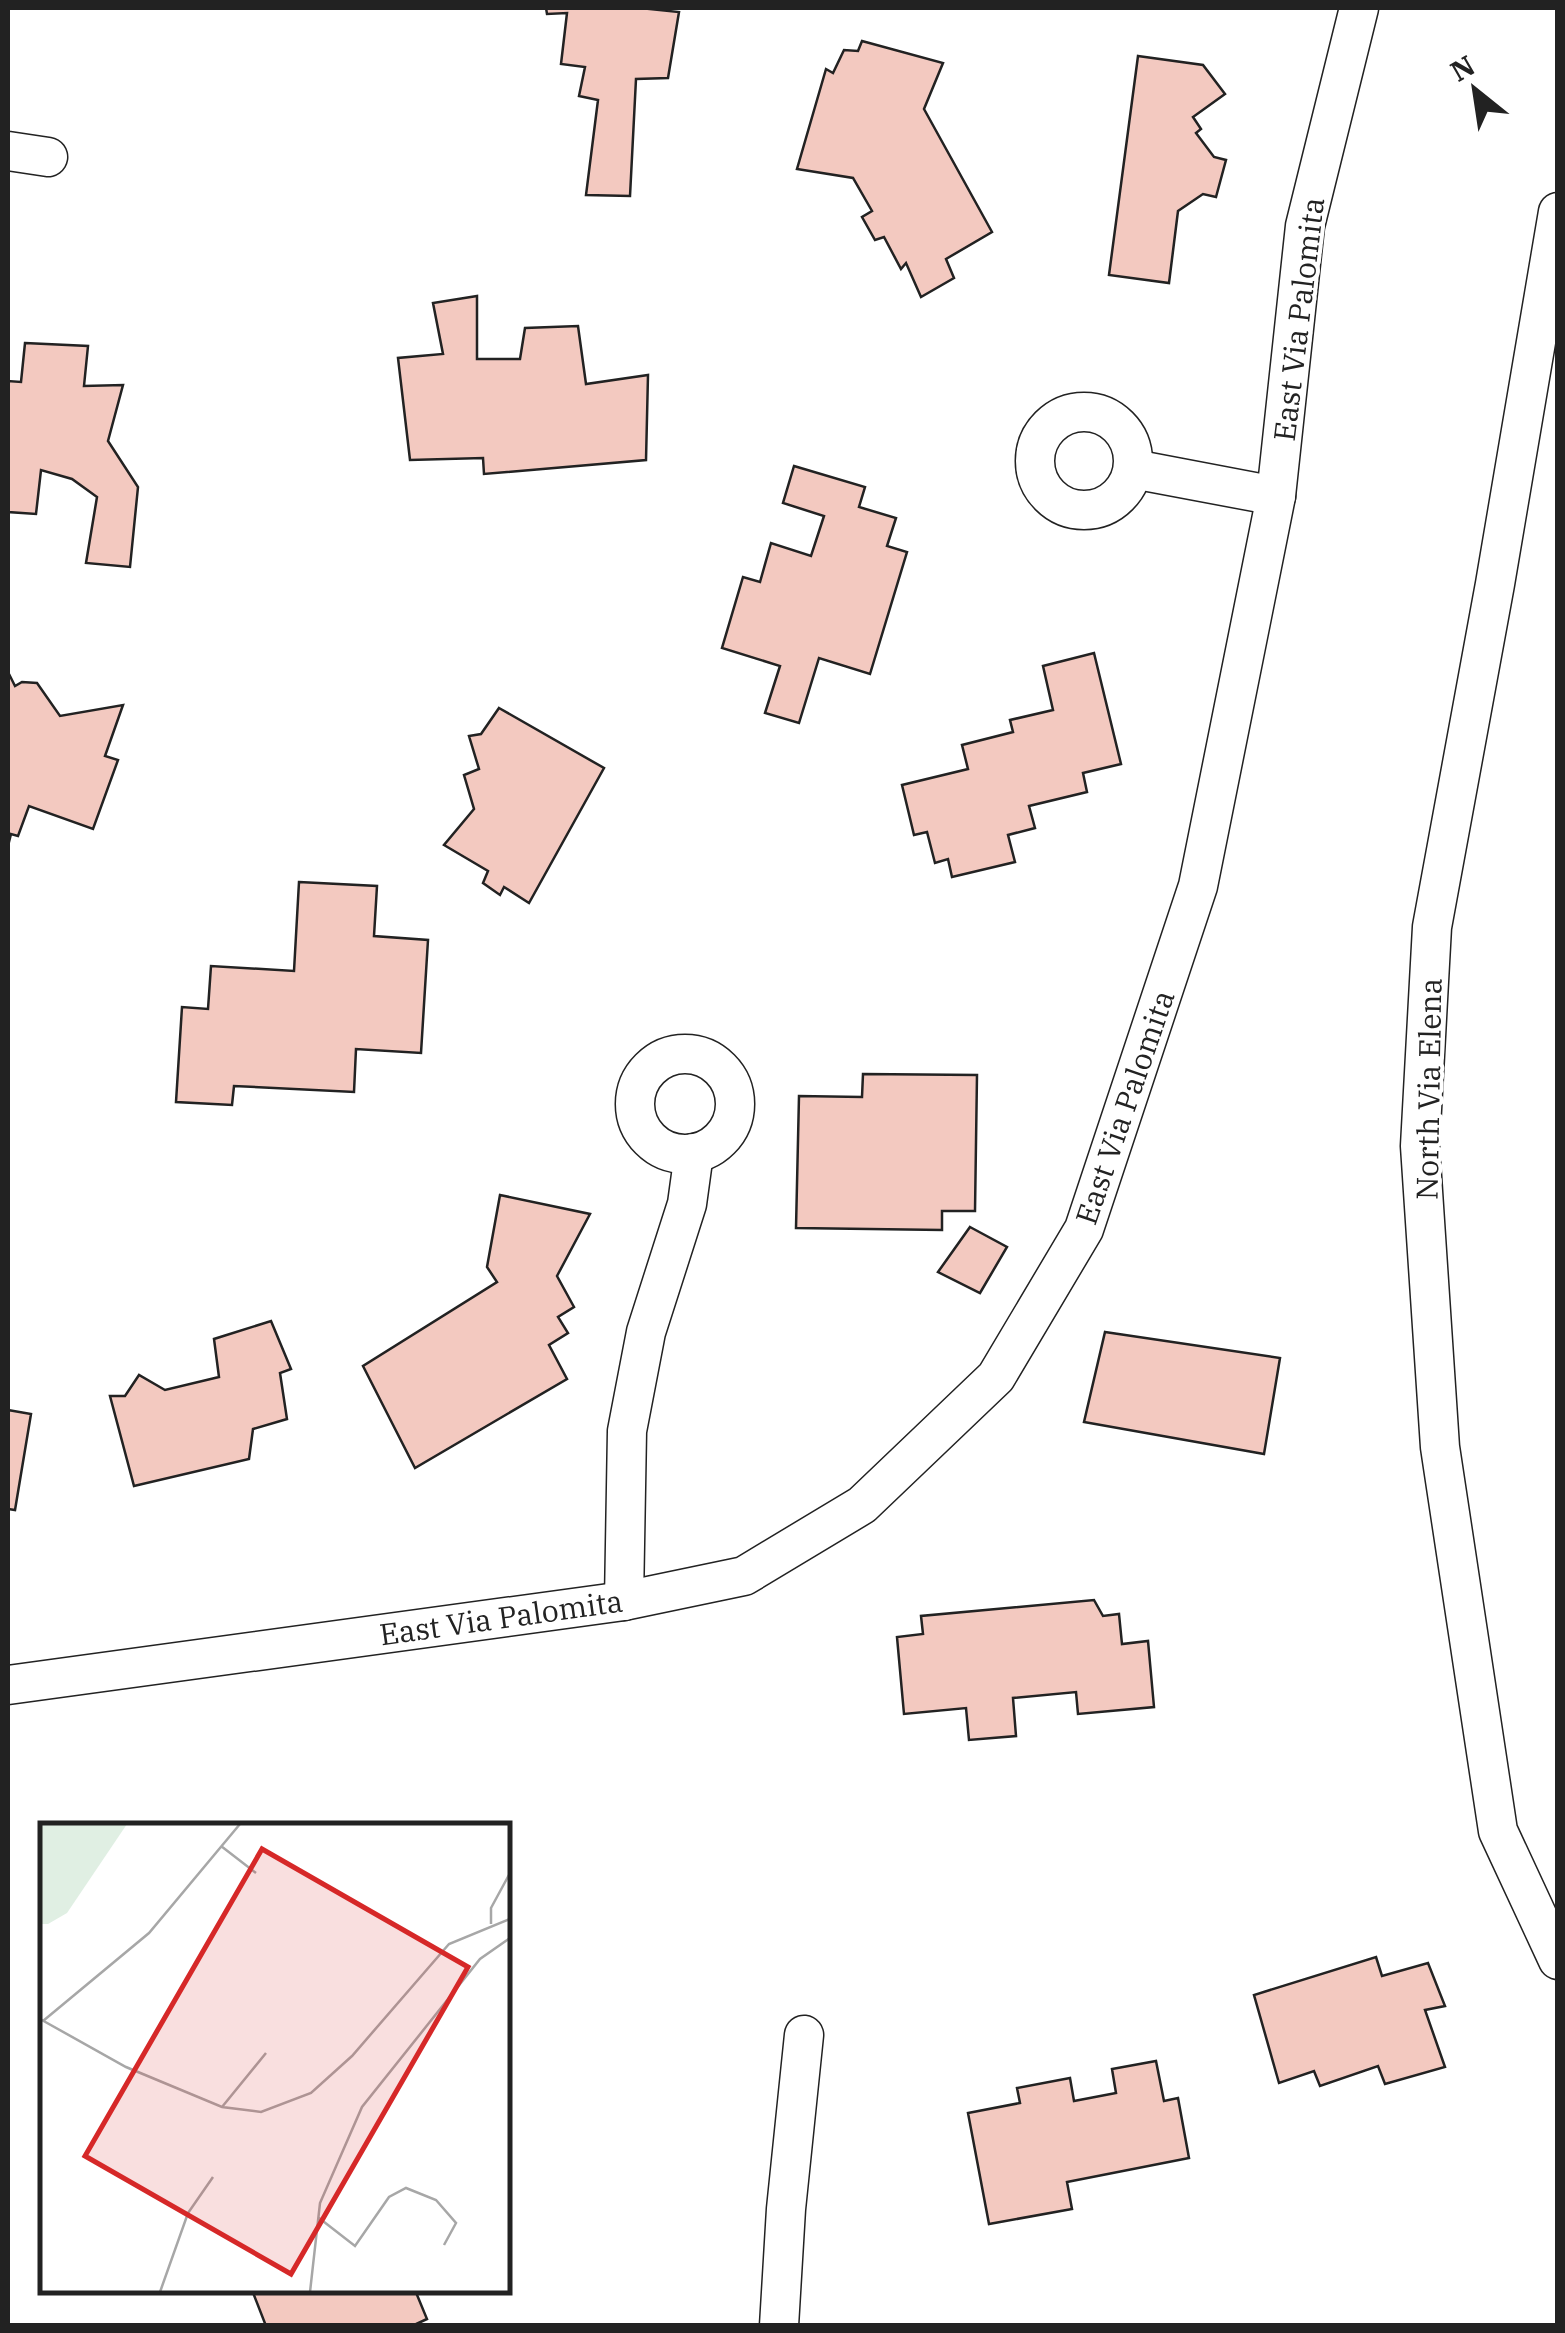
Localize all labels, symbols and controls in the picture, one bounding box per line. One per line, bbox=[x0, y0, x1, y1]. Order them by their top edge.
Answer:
north arrow bbox=[1425, 40, 1525, 140]
text: N bbox=[1443, 46, 1481, 89]
street label: East Via Palomita bbox=[1264, 195, 1332, 443]
street label: North Via Elena bbox=[1407, 978, 1449, 1200]
street label: East Via Palomita bbox=[1066, 985, 1182, 1229]
street label: East Via Palomita bbox=[377, 1581, 625, 1653]
inset map bbox=[40, 1823, 510, 2293]

